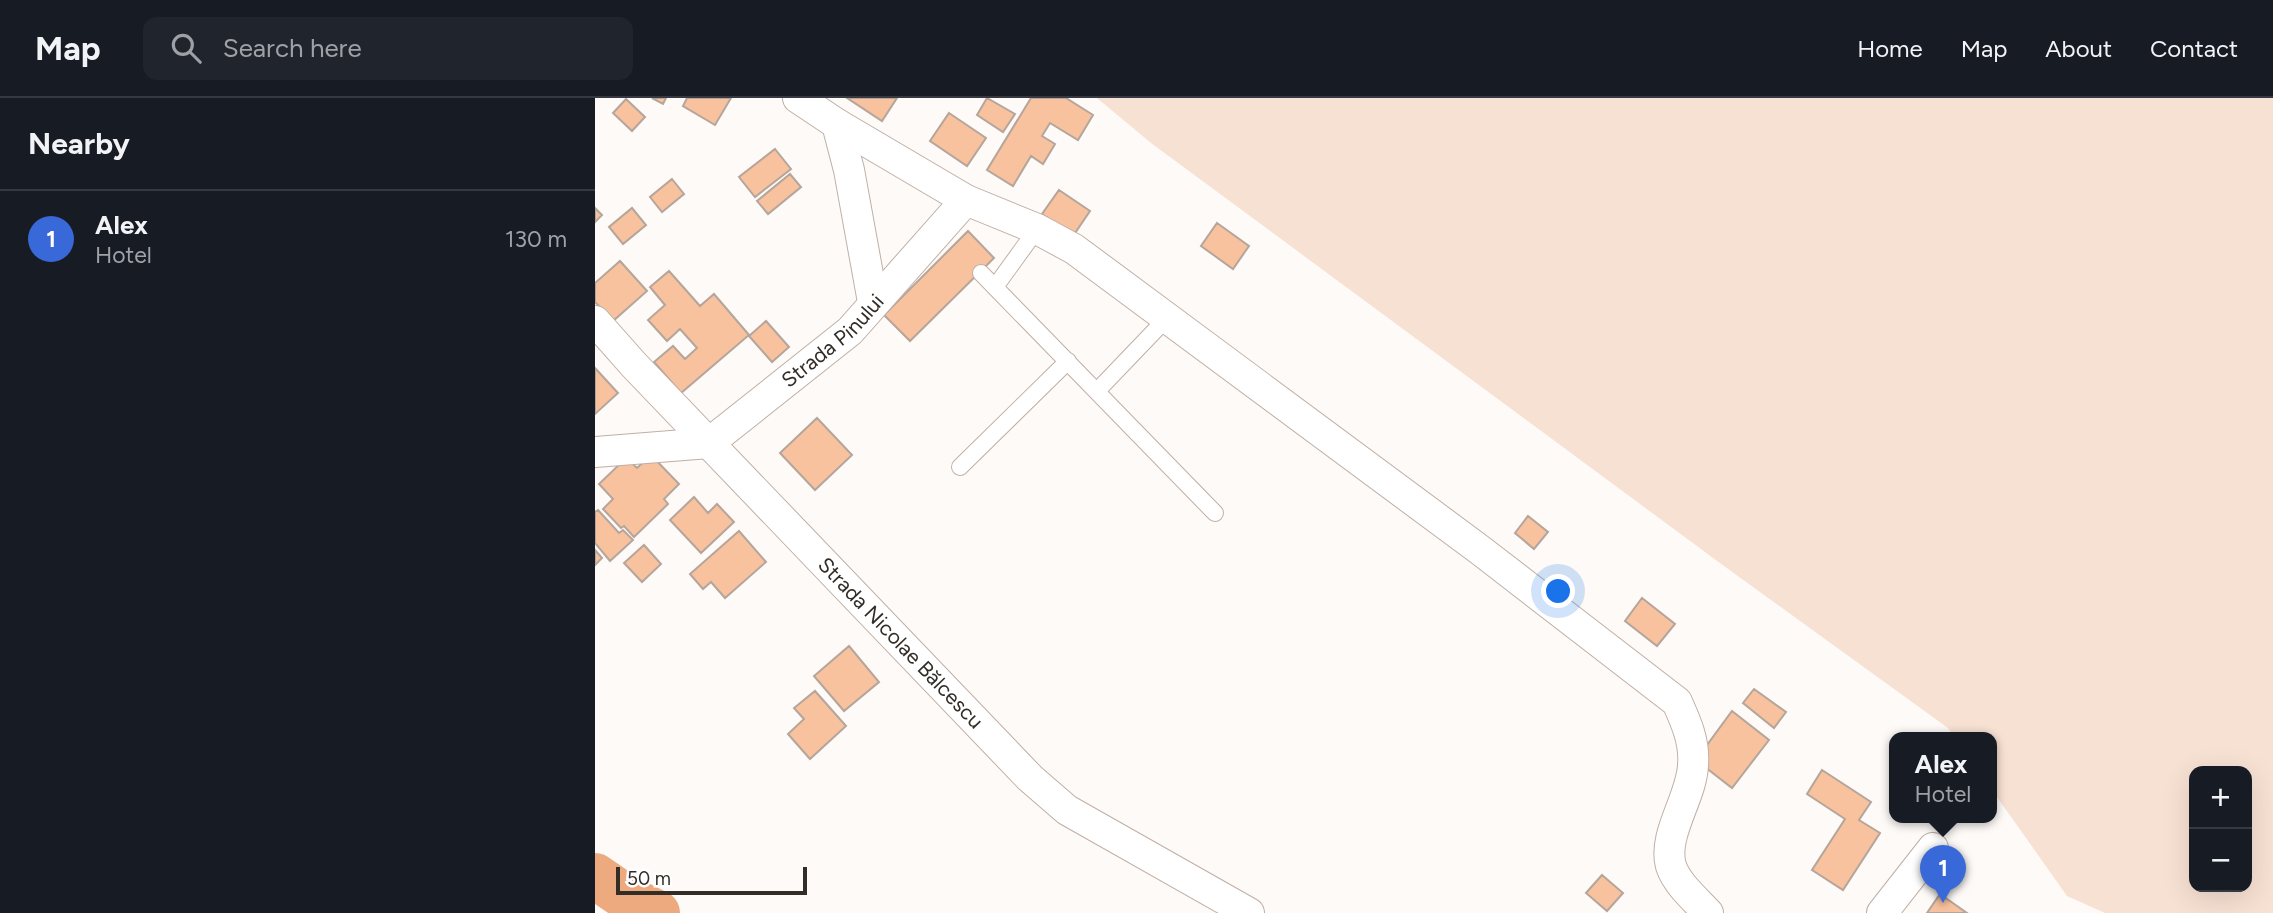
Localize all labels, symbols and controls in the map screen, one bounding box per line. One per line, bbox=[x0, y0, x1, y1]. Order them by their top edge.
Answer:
search box bbox=[143, 17, 633, 80]
text: Map bbox=[35, 29, 101, 68]
icon: search bbox=[167, 29, 205, 67]
text: Search here bbox=[223, 32, 362, 64]
text: Home bbox=[1857, 34, 1923, 63]
text: Map bbox=[1961, 34, 2007, 63]
text: About bbox=[2045, 34, 2112, 63]
text: Contact bbox=[2150, 34, 2238, 63]
text: Nearby bbox=[28, 125, 130, 162]
text: Alex bbox=[95, 209, 148, 241]
text: 1 bbox=[46, 225, 56, 253]
text: 130 m bbox=[505, 225, 567, 253]
text: Hotel bbox=[95, 241, 152, 269]
street label: Strada Pinului bbox=[776, 289, 889, 392]
street label: Strada Nicolae Bălcescu bbox=[813, 552, 989, 733]
your location bbox=[1541, 574, 1575, 608]
popup bbox=[1889, 732, 1997, 823]
text: Alex bbox=[1915, 748, 1967, 780]
map controls bbox=[2189, 766, 2252, 892]
button: + bbox=[2189, 766, 2252, 829]
text: Hotel bbox=[1915, 780, 1971, 808]
button: − bbox=[2189, 829, 2252, 892]
pin: 1 bbox=[1920, 845, 1966, 903]
scale bar bbox=[616, 864, 807, 896]
text: 50 m bbox=[627, 867, 671, 890]

